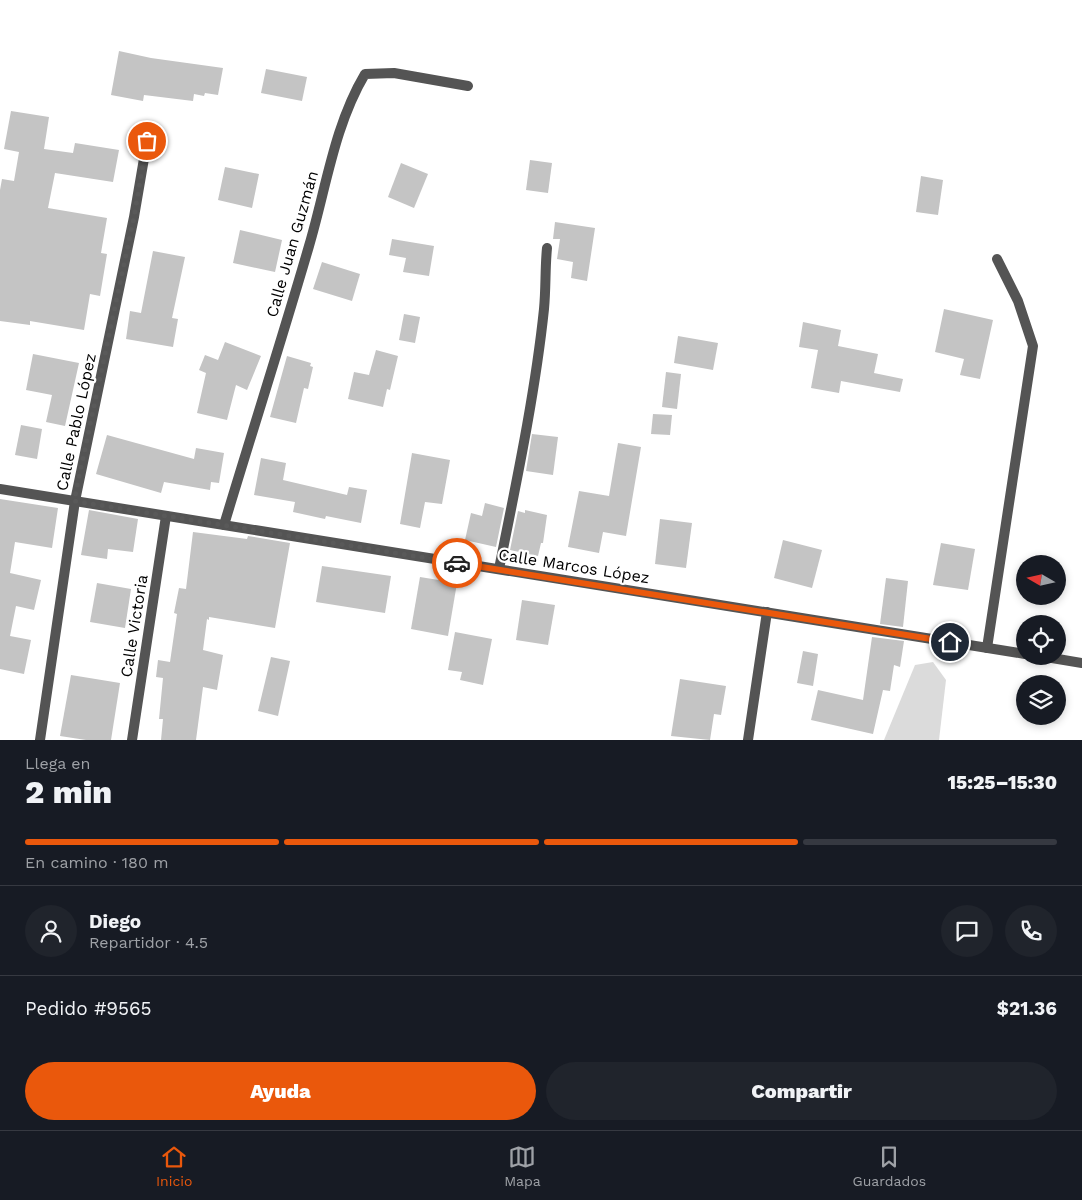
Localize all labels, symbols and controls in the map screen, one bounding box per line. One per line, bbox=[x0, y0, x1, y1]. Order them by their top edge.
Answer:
pin bbox=[126, 120, 168, 162]
icon: bag bbox=[133, 127, 161, 155]
street label: Calle Juan Guzmán bbox=[262, 169, 322, 319]
street label: Calle Pablo López bbox=[52, 352, 100, 492]
courier bbox=[432, 538, 482, 588]
street label: Calle Marcos López bbox=[497, 545, 651, 587]
icon: car bbox=[443, 549, 471, 577]
north arrow bbox=[1016, 555, 1066, 605]
map controls bbox=[1016, 555, 1066, 725]
street label: Calle Victoria bbox=[117, 573, 151, 679]
button: locate bbox=[1016, 615, 1066, 665]
pin bbox=[929, 621, 971, 663]
icon: home bbox=[936, 628, 964, 656]
button: layers bbox=[1016, 675, 1066, 725]
text: Llega en bbox=[25, 754, 91, 773]
text: 15:25–15:30 bbox=[948, 771, 1057, 794]
text: 2 min bbox=[25, 773, 112, 811]
text: En camino · 180 m bbox=[25, 853, 169, 872]
button: person bbox=[25, 905, 77, 957]
button: chat bbox=[941, 905, 993, 957]
button: phone bbox=[1005, 905, 1057, 957]
text: Diego bbox=[89, 910, 141, 933]
text: Repartidor · 4.5 bbox=[89, 933, 208, 952]
text: Pedido #9565 bbox=[25, 997, 152, 1020]
text: $21.36 bbox=[997, 997, 1057, 1020]
button: Ayuda bbox=[25, 1062, 536, 1120]
button: Compartir bbox=[546, 1062, 1057, 1120]
tab: Inicio bbox=[156, 1143, 192, 1189]
tab: Mapa bbox=[504, 1143, 541, 1189]
tab: Guardados bbox=[853, 1143, 926, 1189]

